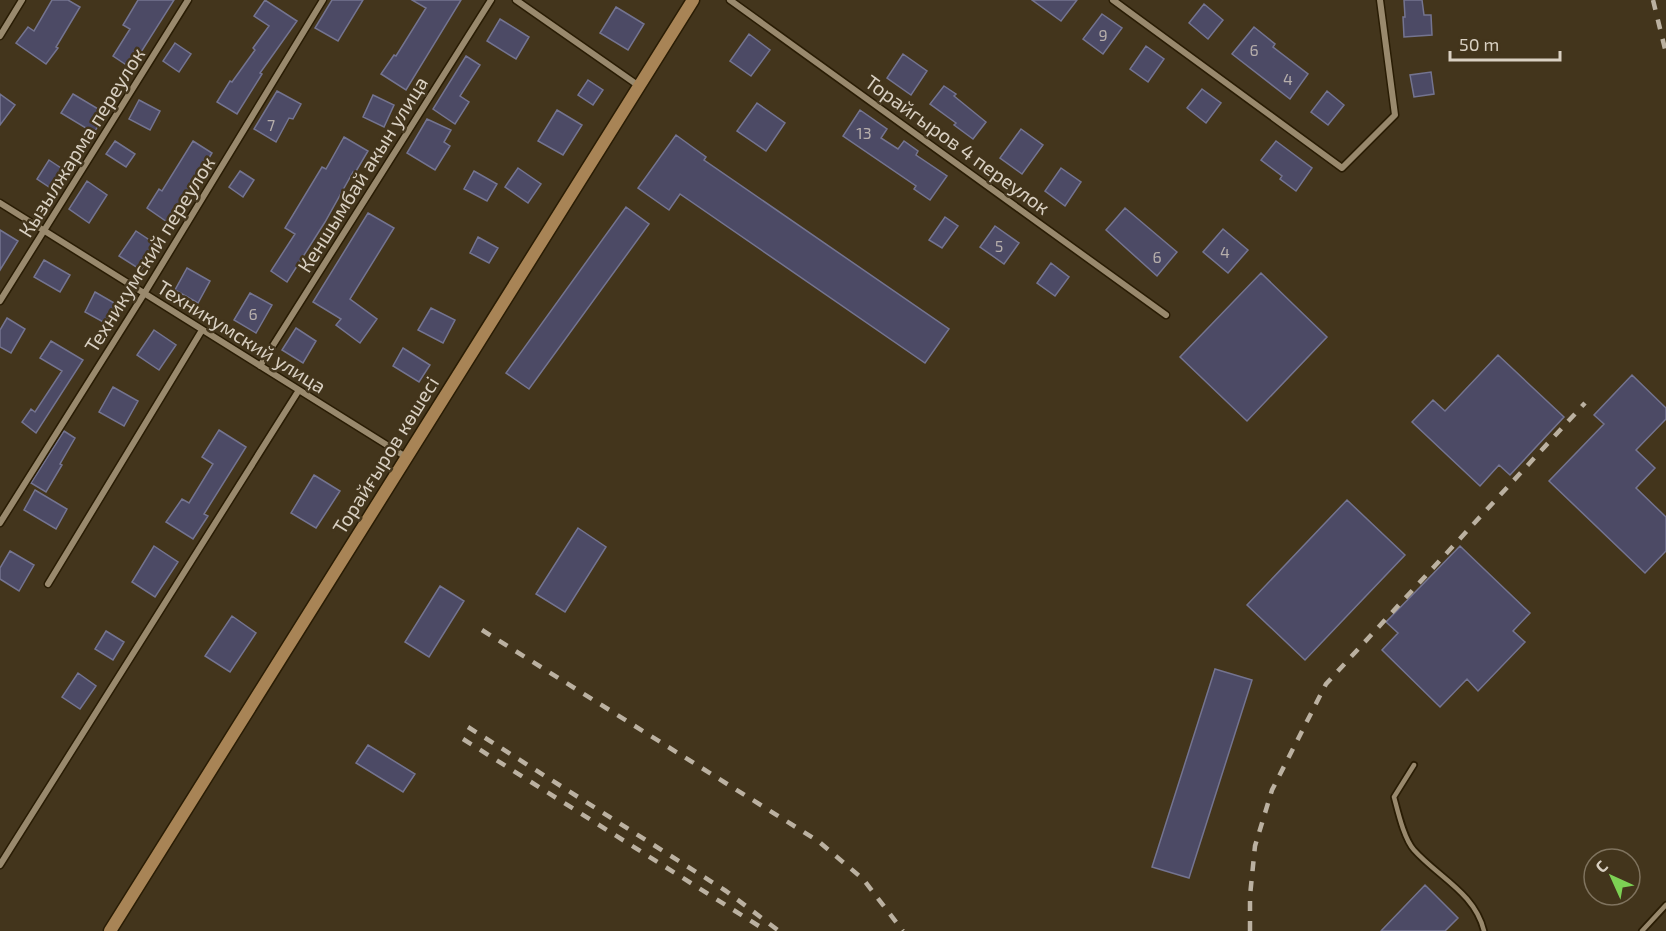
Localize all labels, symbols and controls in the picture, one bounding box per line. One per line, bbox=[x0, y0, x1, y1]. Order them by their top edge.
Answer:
scale bar bbox=[1450, 24, 1560, 62]
house number: 9 bbox=[1098, 25, 1108, 44]
text: 50 m bbox=[1459, 33, 1499, 55]
house number: 6 bbox=[1249, 40, 1259, 59]
street label: Кызылжарма переулок bbox=[13, 43, 150, 242]
street label: Торайгыров 4 переулок bbox=[860, 69, 1055, 220]
house number: 4 bbox=[1283, 69, 1293, 88]
street label: Кеншымбай акын улица bbox=[292, 72, 433, 277]
house number: 7 bbox=[267, 115, 275, 134]
house number: 13 bbox=[856, 123, 872, 142]
street label: Техникумский переулок bbox=[79, 151, 220, 357]
house number: 5 bbox=[995, 236, 1003, 255]
house number: 4 bbox=[1220, 242, 1230, 261]
house number: 6 bbox=[1152, 247, 1162, 266]
street label: Техникумский улица bbox=[153, 274, 331, 399]
house number: 6 bbox=[248, 304, 258, 323]
street label: Торайғыров көшесі bbox=[327, 372, 443, 538]
north arrow bbox=[1582, 847, 1642, 907]
text: С bbox=[1591, 856, 1611, 876]

